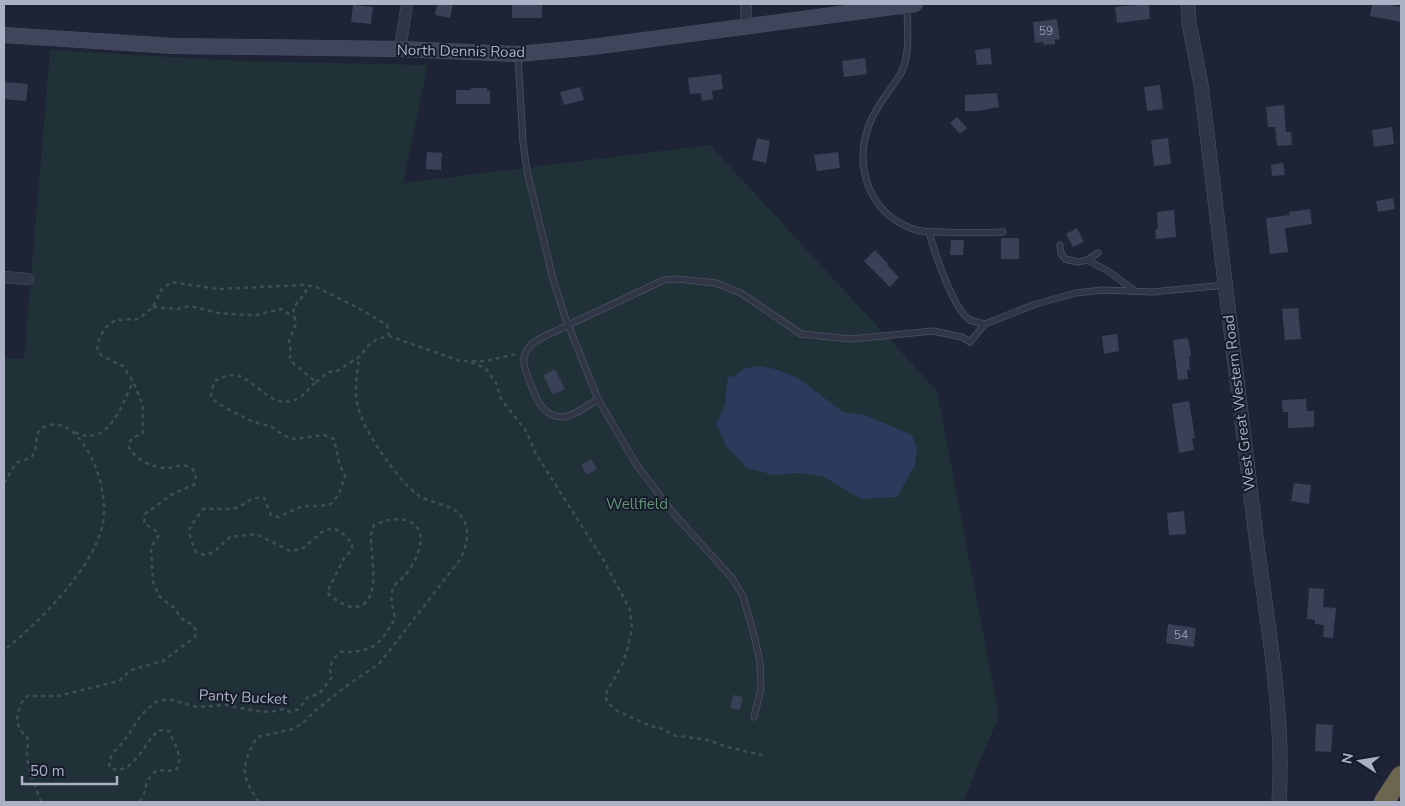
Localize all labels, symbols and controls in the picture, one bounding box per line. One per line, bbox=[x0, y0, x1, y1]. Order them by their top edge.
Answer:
house number: 59 bbox=[1039, 23, 1053, 39]
street label: North Dennis Road bbox=[397, 40, 525, 62]
street label: West Great Western Road bbox=[1218, 314, 1260, 492]
park label: Wellfield bbox=[606, 494, 668, 514]
house number: 54 bbox=[1174, 627, 1188, 643]
street label: Panty Bucket bbox=[198, 685, 288, 709]
north arrow bbox=[1335, 736, 1385, 786]
text: N bbox=[1337, 751, 1358, 766]
scale bar bbox=[22, 754, 118, 786]
text: 50 m bbox=[30, 761, 65, 781]

